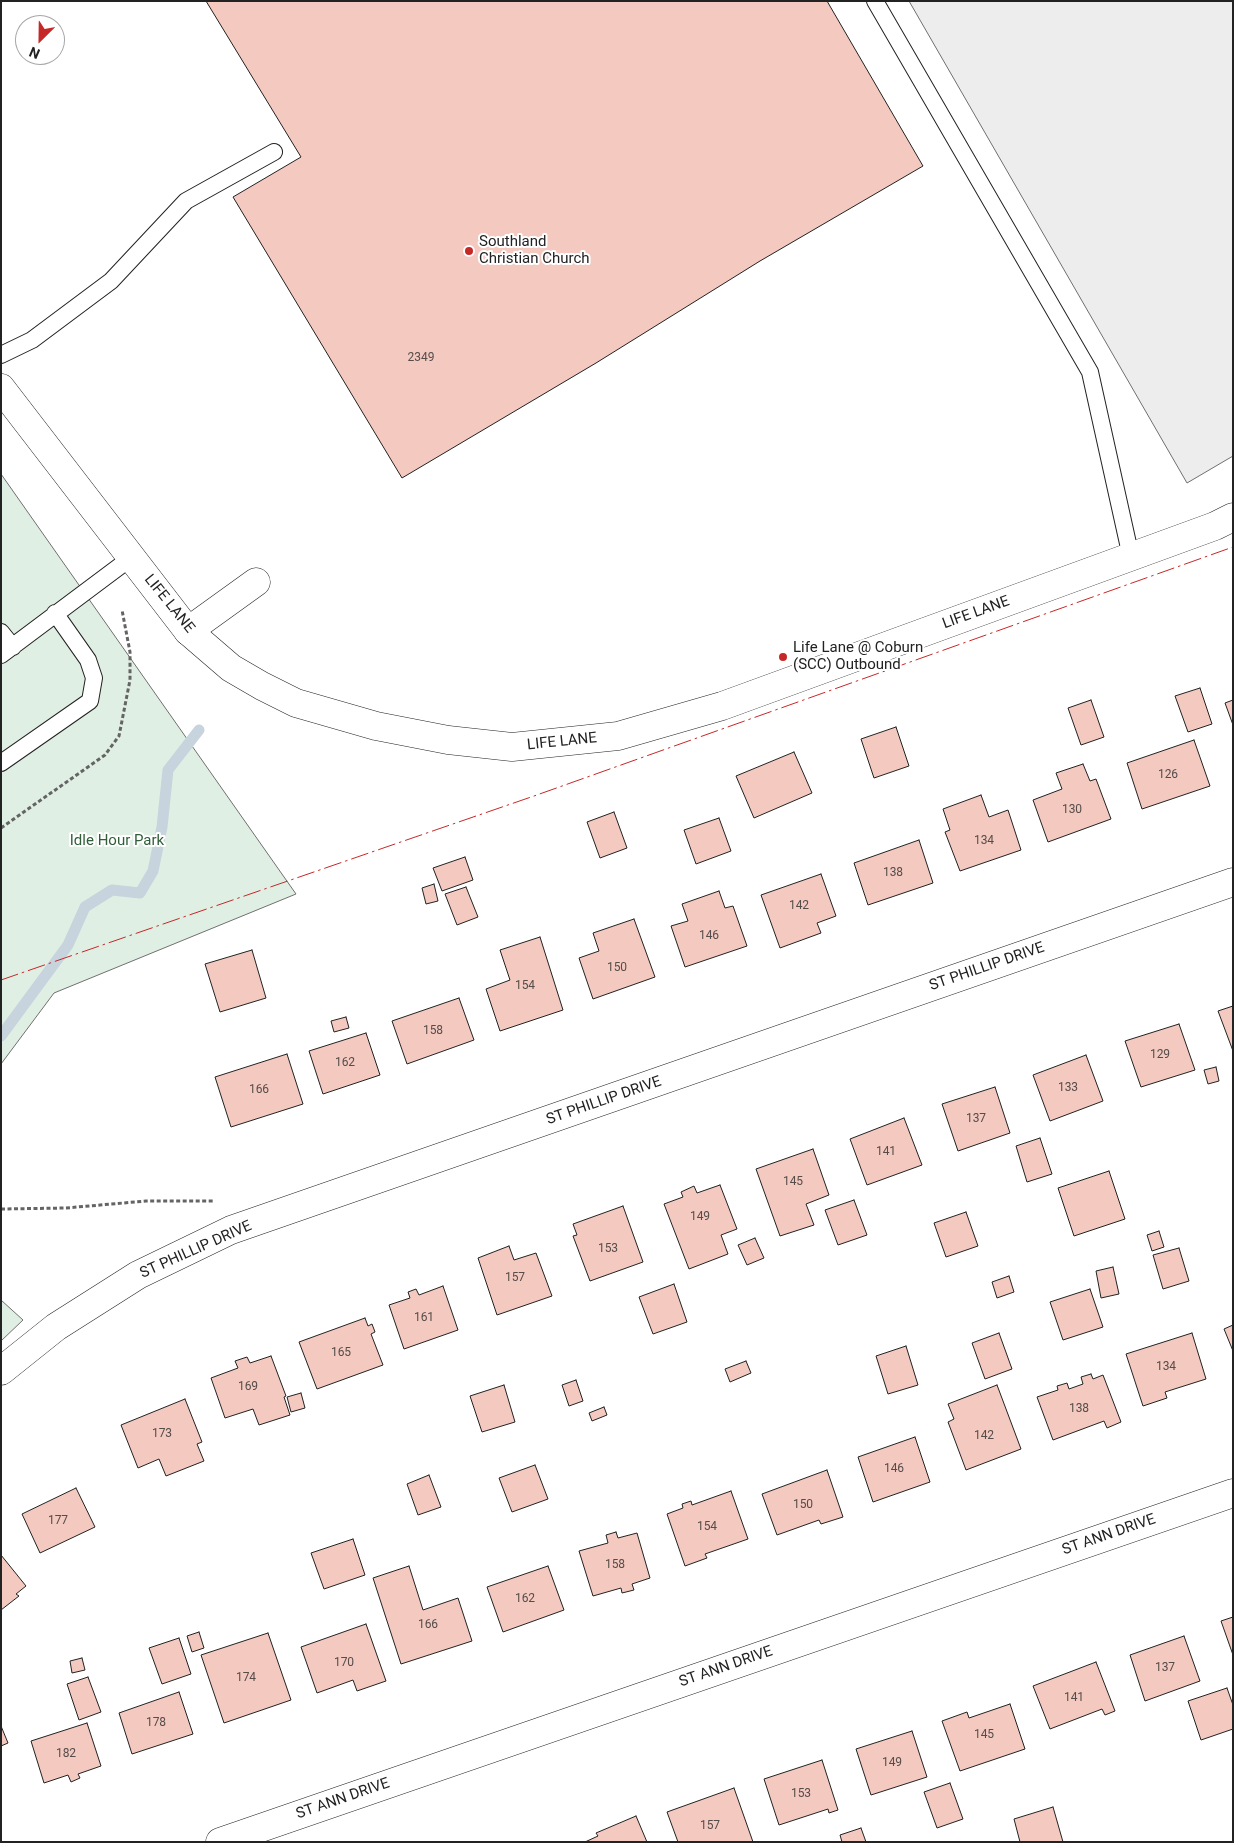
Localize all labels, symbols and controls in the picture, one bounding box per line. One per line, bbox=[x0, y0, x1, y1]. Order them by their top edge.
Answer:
north arrow bbox=[15, 15, 65, 65]
text: N bbox=[27, 44, 42, 62]
place label: Southland Christian Church bbox=[479, 233, 590, 268]
marker: Southland Christian Church bbox=[463, 245, 475, 257]
house number: 2349 bbox=[408, 351, 434, 365]
street label: LIFE LANE bbox=[140, 571, 198, 637]
street label: LIFE LANE bbox=[940, 593, 1012, 633]
place label: Life Lane @ Coburn (SCC) Outbound bbox=[793, 639, 923, 674]
marker: Life Lane @ Coburn (SCC) Outbound bbox=[777, 651, 789, 663]
street label: LIFE LANE bbox=[526, 729, 598, 755]
house number: 126 bbox=[1158, 768, 1178, 782]
house number: 130 bbox=[1062, 803, 1082, 817]
park label: Idle Hour Park bbox=[70, 832, 164, 850]
house number: 134 bbox=[974, 834, 994, 848]
house number: 138 bbox=[883, 866, 903, 880]
house number: 142 bbox=[789, 899, 809, 913]
house number: 146 bbox=[699, 929, 719, 943]
street label: ST PHILLIP DRIVE bbox=[927, 939, 1047, 995]
house number: 150 bbox=[607, 961, 627, 975]
house number: 154 bbox=[515, 979, 535, 993]
house number: 158 bbox=[423, 1024, 443, 1038]
house number: 129 bbox=[1150, 1048, 1170, 1062]
house number: 162 bbox=[335, 1056, 355, 1070]
street label: ST PHILLIP DRIVE bbox=[544, 1073, 664, 1129]
house number: 133 bbox=[1058, 1081, 1078, 1095]
house number: 166 bbox=[249, 1083, 269, 1097]
house number: 137 bbox=[966, 1112, 986, 1126]
house number: 141 bbox=[876, 1145, 896, 1159]
house number: 145 bbox=[783, 1175, 803, 1189]
house number: 149 bbox=[690, 1210, 710, 1224]
street label: ST PHILLIP DRIVE bbox=[137, 1217, 255, 1283]
house number: 153 bbox=[598, 1242, 618, 1256]
house number: 157 bbox=[505, 1271, 525, 1285]
house number: 161 bbox=[414, 1311, 434, 1325]
house number: 165 bbox=[331, 1346, 351, 1360]
house number: 134 bbox=[1156, 1360, 1176, 1374]
house number: 169 bbox=[238, 1380, 258, 1394]
house number: 138 bbox=[1069, 1402, 1089, 1416]
house number: 173 bbox=[152, 1427, 172, 1441]
house number: 142 bbox=[974, 1429, 994, 1443]
house number: 146 bbox=[884, 1462, 904, 1476]
house number: 150 bbox=[793, 1498, 813, 1512]
street label: ST ANN DRIVE bbox=[1060, 1511, 1158, 1559]
house number: 177 bbox=[48, 1514, 68, 1528]
house number: 154 bbox=[697, 1520, 717, 1534]
house number: 158 bbox=[605, 1558, 625, 1572]
house number: 162 bbox=[515, 1592, 535, 1606]
house number: 166 bbox=[418, 1618, 438, 1632]
street label: ST ANN DRIVE bbox=[677, 1643, 775, 1691]
house number: 170 bbox=[334, 1656, 354, 1670]
house number: 137 bbox=[1155, 1661, 1175, 1675]
house number: 174 bbox=[236, 1671, 256, 1685]
house number: 141 bbox=[1064, 1691, 1084, 1705]
house number: 178 bbox=[146, 1716, 166, 1730]
house number: 145 bbox=[974, 1728, 994, 1742]
house number: 182 bbox=[56, 1747, 76, 1761]
house number: 149 bbox=[882, 1756, 902, 1770]
street label: ST ANN DRIVE bbox=[294, 1775, 392, 1823]
house number: 153 bbox=[791, 1787, 811, 1801]
house number: 157 bbox=[700, 1819, 720, 1833]

